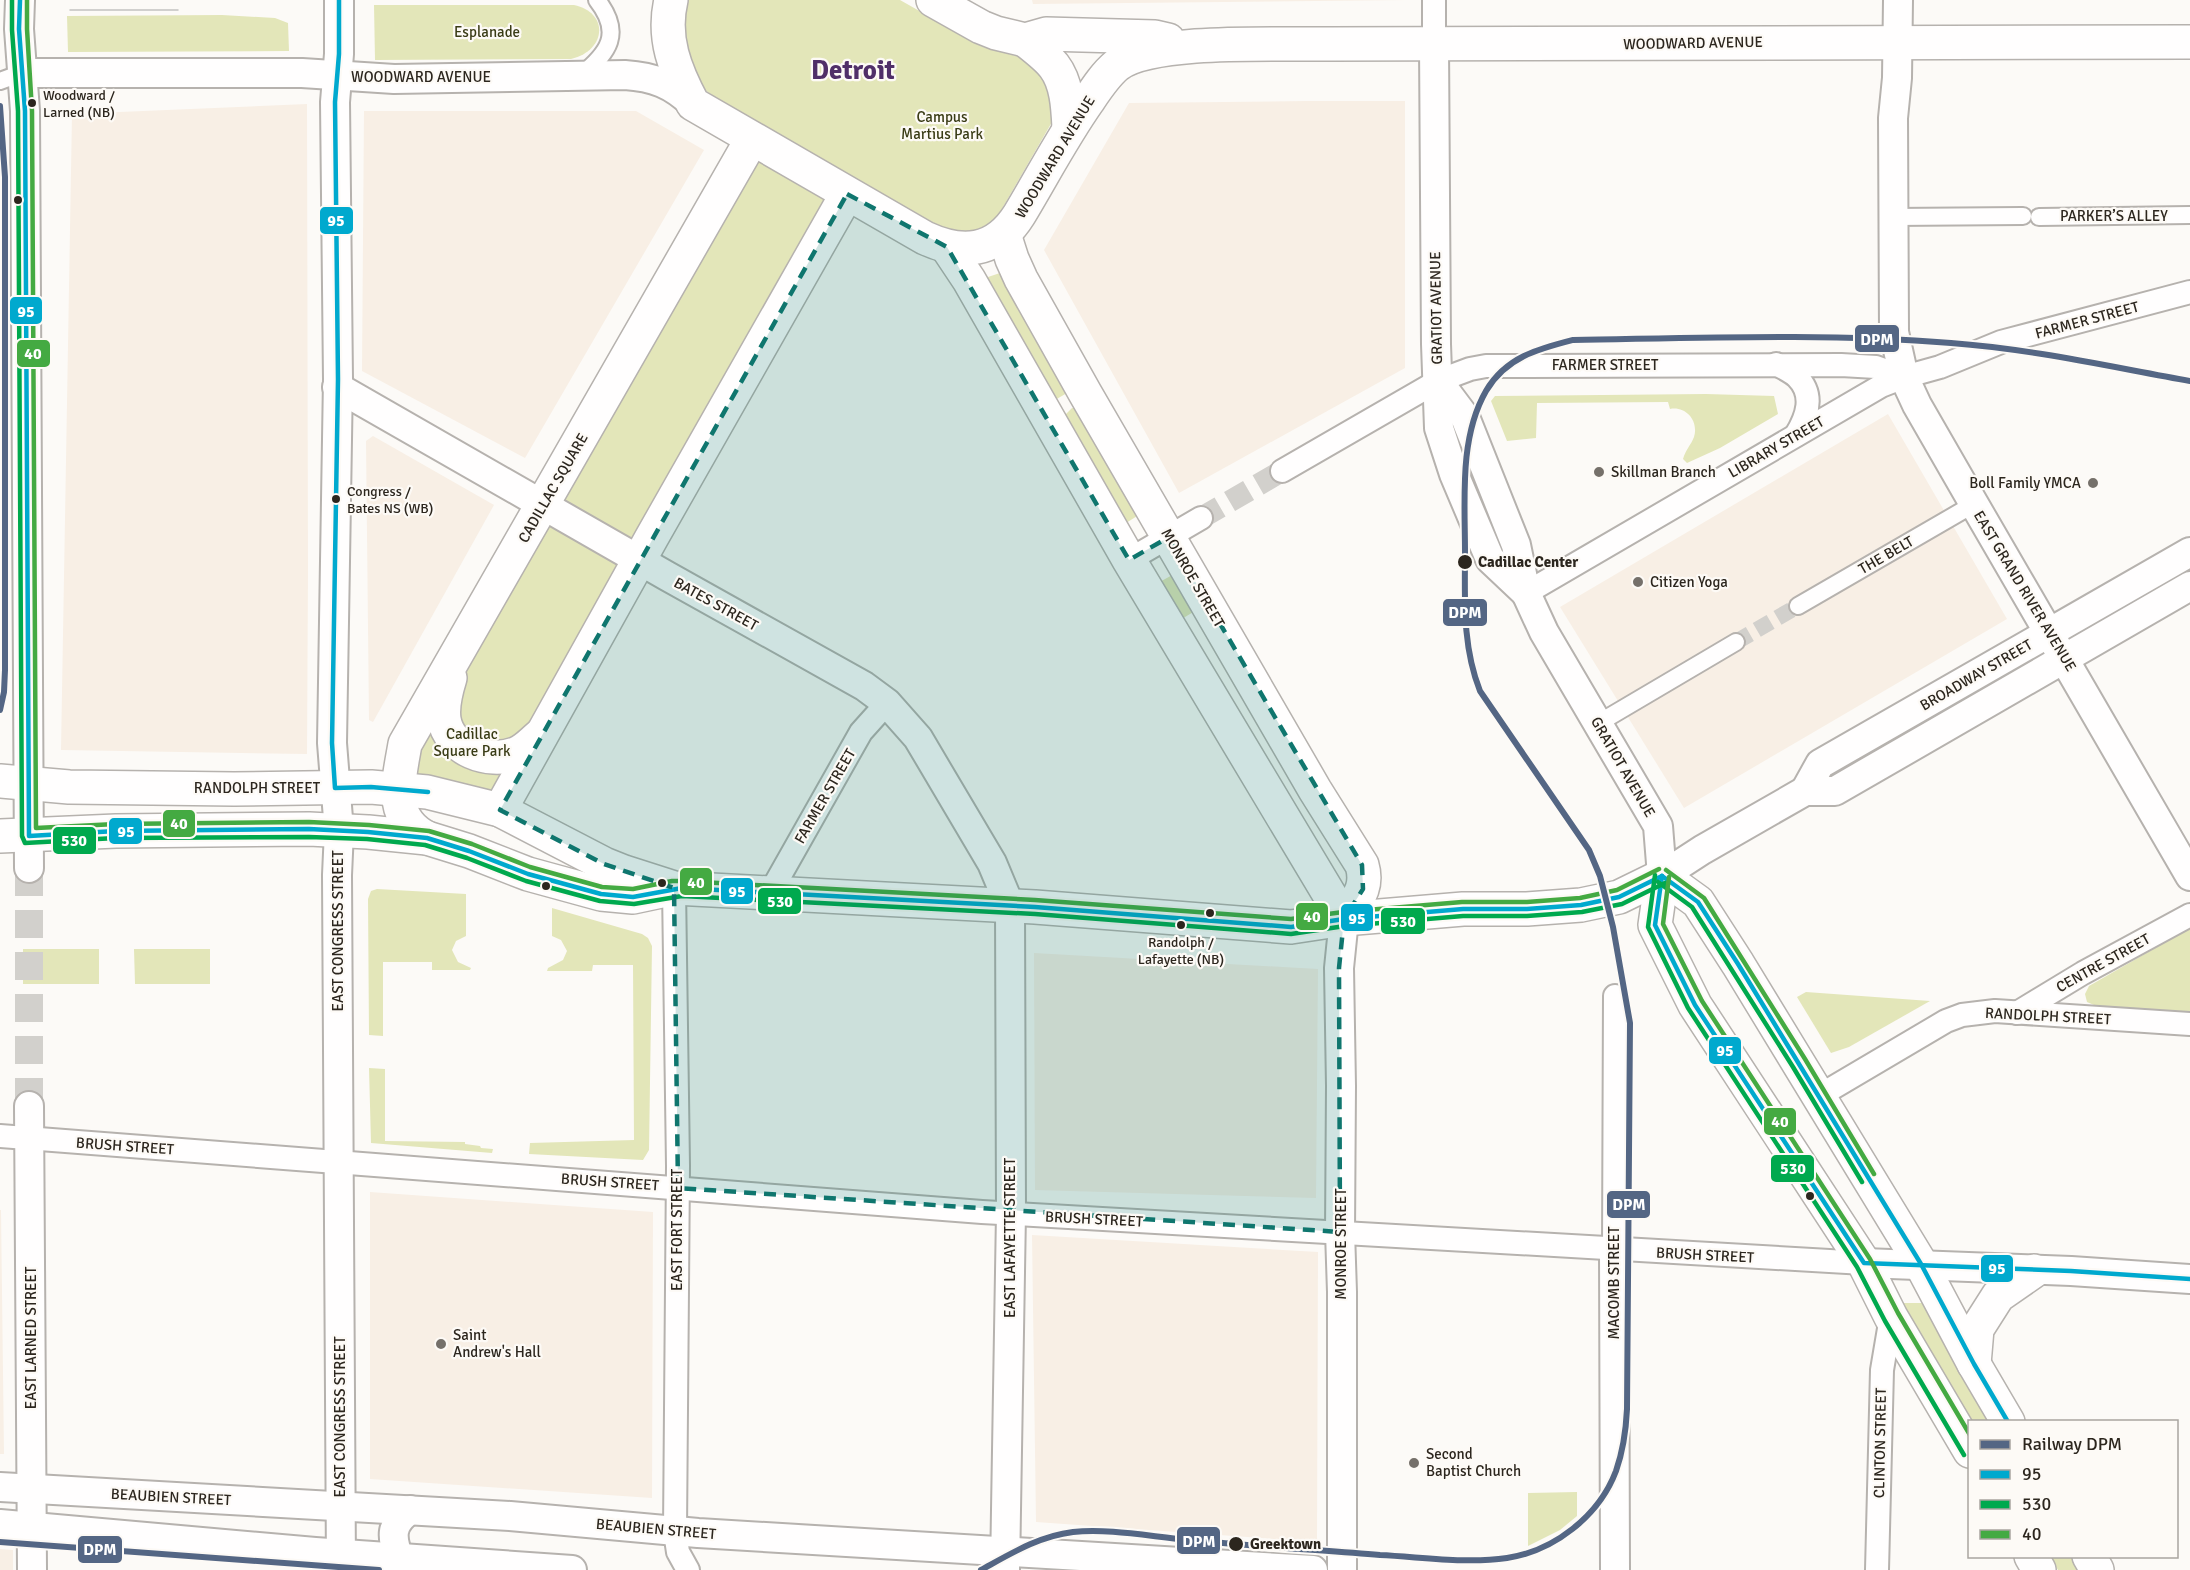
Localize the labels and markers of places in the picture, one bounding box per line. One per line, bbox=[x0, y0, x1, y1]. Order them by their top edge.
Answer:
place label: Woodward / Larned (NB) bbox=[43, 87, 115, 121]
marker: Woodward / Larned (NB) bbox=[26, 97, 38, 109]
unlabelled marker bbox=[12, 194, 24, 206]
place label: Skillman Branch bbox=[1611, 463, 1716, 481]
marker: Skillman Branch bbox=[1592, 465, 1606, 479]
place label: Boll Family YMCA bbox=[1969, 474, 2081, 492]
marker: Boll Family YMCA bbox=[2086, 476, 2100, 490]
place label: Congress / Bates NS (WB) bbox=[347, 483, 433, 517]
marker: Congress / Bates NS (WB) bbox=[330, 493, 342, 505]
marker: Cadillac Center bbox=[1456, 553, 1474, 571]
place label: Cadillac Center bbox=[1478, 553, 1578, 571]
place label: Citizen Yoga bbox=[1650, 573, 1728, 591]
marker: Citizen Yoga bbox=[1631, 575, 1645, 589]
unlabelled marker bbox=[656, 877, 668, 889]
unlabelled marker bbox=[540, 880, 552, 892]
unlabelled marker bbox=[1204, 907, 1216, 919]
marker: Randolph / Lafayette (NB) bbox=[1175, 919, 1187, 931]
place label: Randolph / Lafayette (NB) bbox=[1138, 934, 1224, 968]
unlabelled marker bbox=[1804, 1190, 1816, 1202]
place label: Saint Andrew's Hall bbox=[453, 1326, 541, 1361]
marker: Saint Andrew's Hall bbox=[434, 1337, 448, 1351]
place label: Second Baptist Church bbox=[1426, 1445, 1521, 1480]
marker: Second Baptist Church bbox=[1407, 1456, 1421, 1470]
marker: Greektown bbox=[1227, 1535, 1245, 1553]
place label: Greektown bbox=[1250, 1535, 1321, 1553]

